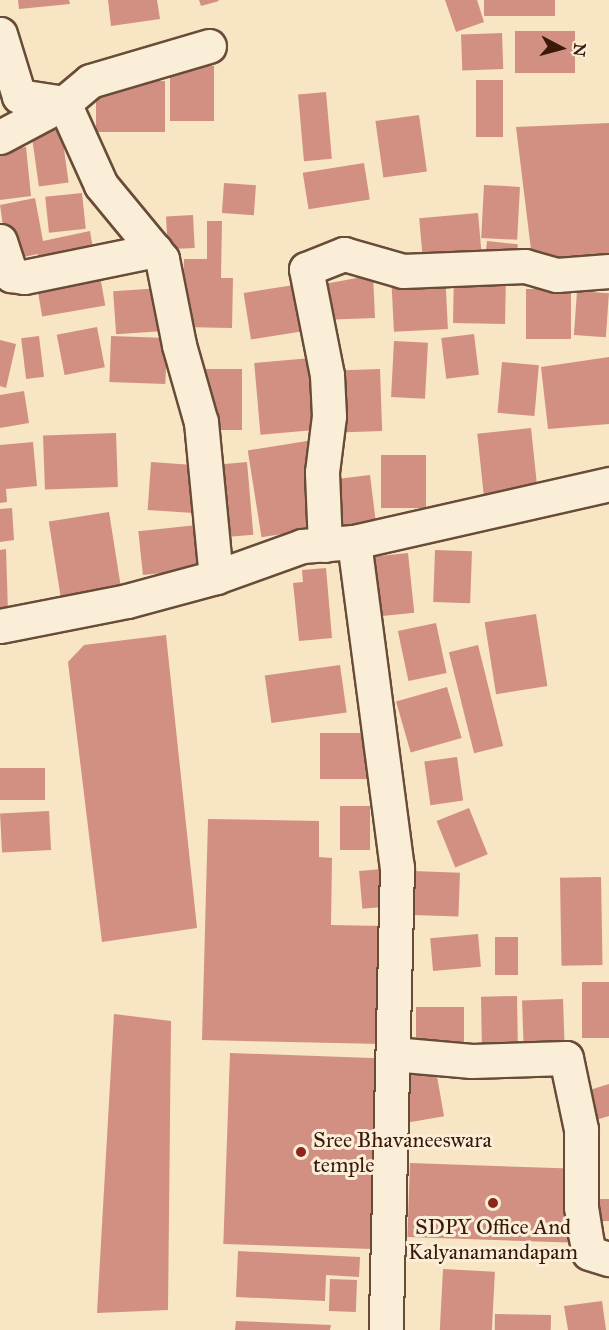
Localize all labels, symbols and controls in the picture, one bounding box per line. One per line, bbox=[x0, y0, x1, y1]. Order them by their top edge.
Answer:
north arrow bbox=[531, 18, 591, 78]
text: N bbox=[569, 42, 590, 58]
place label: Sree Bhavaneeswara temple bbox=[313, 1126, 492, 1178]
marker: Sree Bhavaneeswara temple bbox=[294, 1145, 308, 1159]
marker: SDPY Office And Kalyanamandapam bbox=[486, 1196, 500, 1210]
place label: SDPY Office And Kalyanamandapam bbox=[408, 1213, 578, 1264]

